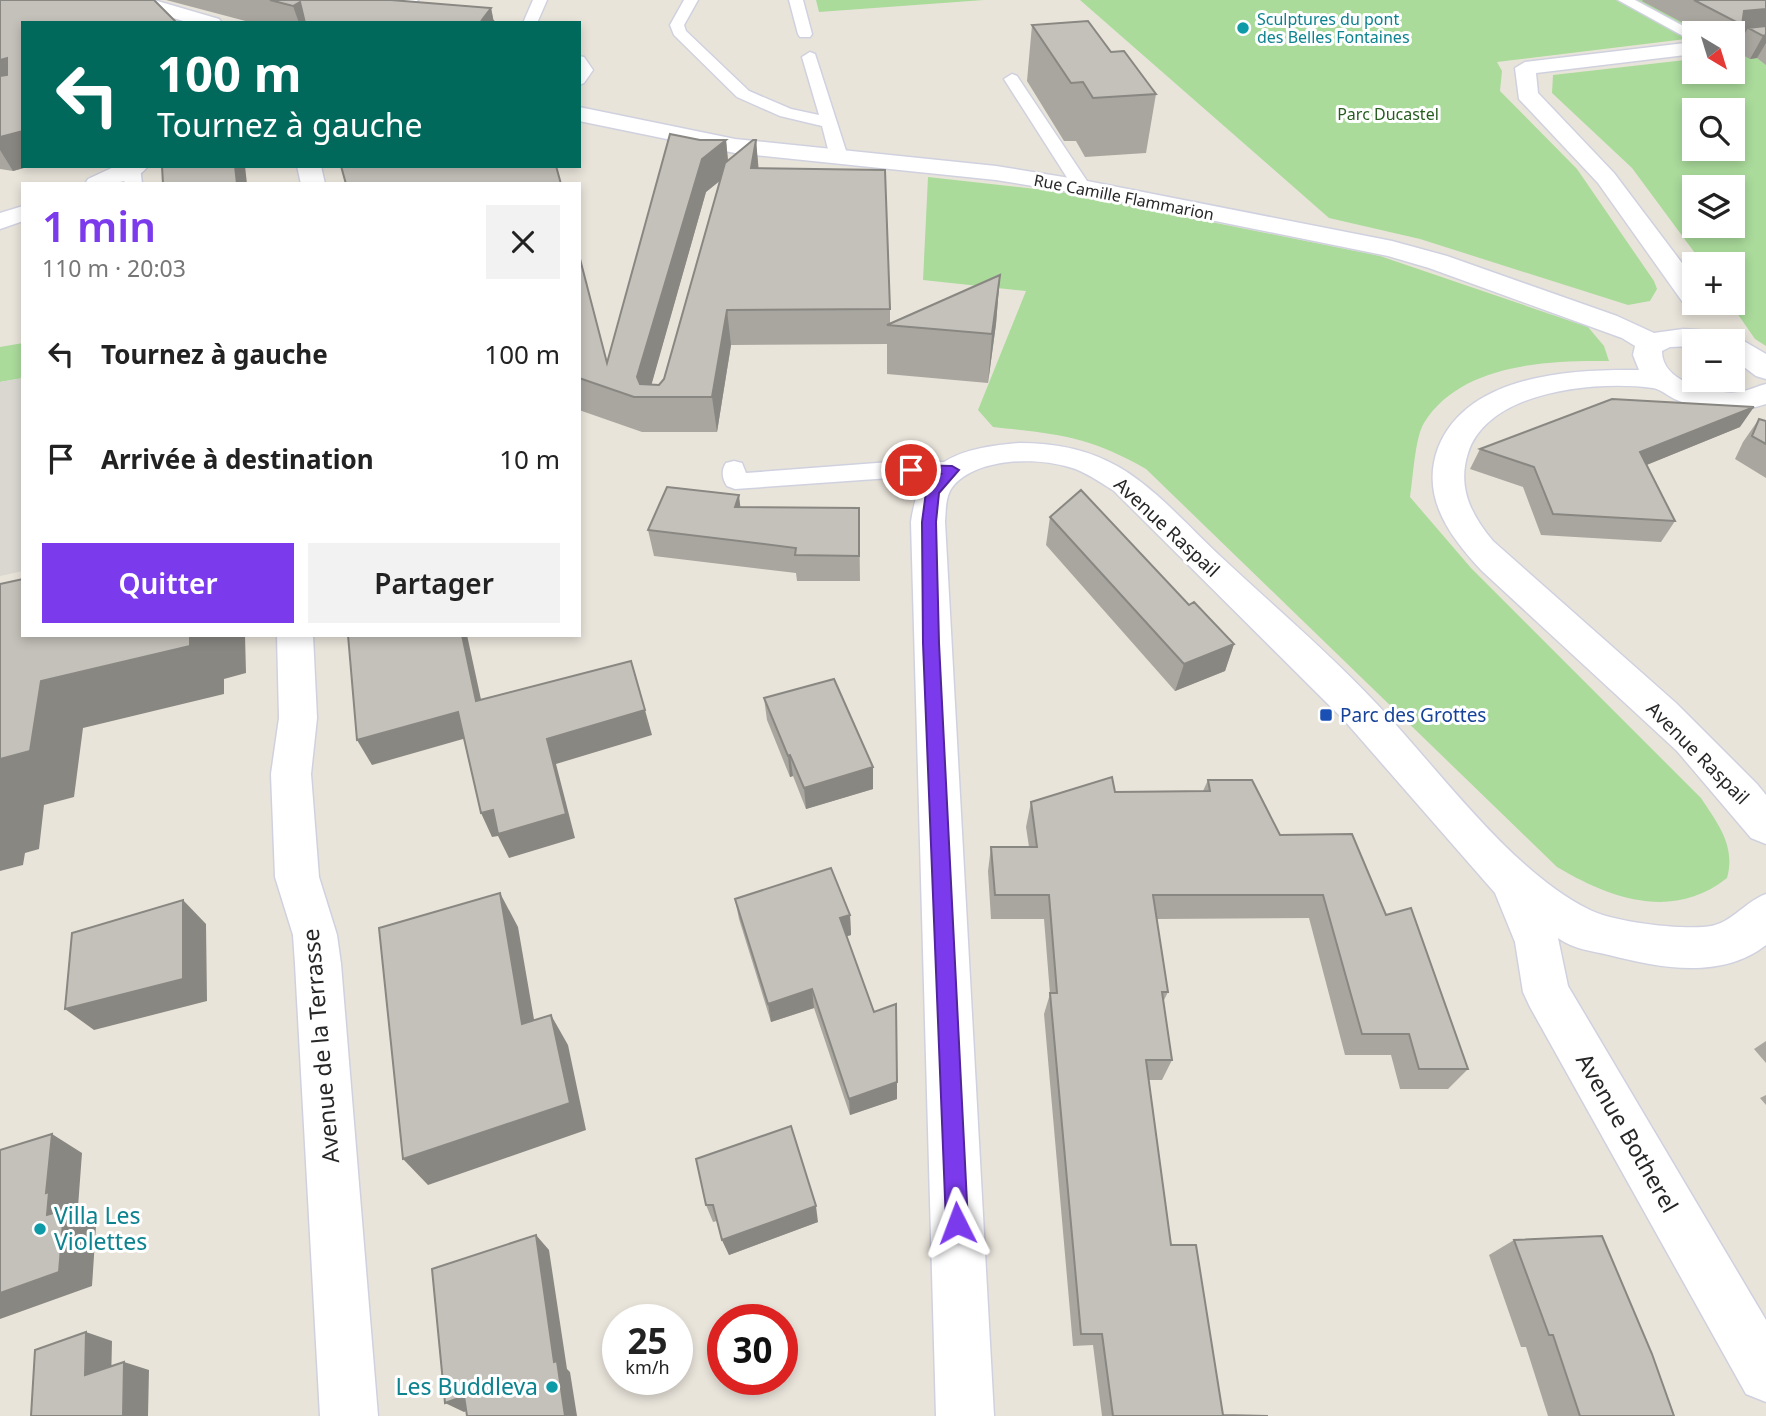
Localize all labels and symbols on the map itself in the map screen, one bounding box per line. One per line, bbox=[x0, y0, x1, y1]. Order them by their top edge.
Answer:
place label: Sculptures du pont des Belles Fontaines bbox=[1257, 8, 1410, 48]
marker: Sculptures du pont des Belles Fontaines bbox=[1235, 20, 1251, 36]
north arrow bbox=[1682, 21, 1745, 84]
park label: Parc Ducastel bbox=[1337, 103, 1439, 125]
street label: Rue Camille Flammarion bbox=[1032, 169, 1216, 225]
pin bbox=[881, 440, 941, 500]
street label: Avenue Raspail bbox=[1109, 471, 1225, 583]
street label: Avenue Raspail bbox=[1641, 696, 1755, 810]
place label: Parc des Grottes bbox=[1340, 702, 1486, 728]
marker: Parc des Grottes bbox=[1318, 707, 1334, 723]
street label: Avenue de la Terrasse bbox=[294, 928, 346, 1165]
street label: Avenue Botherel bbox=[1569, 1047, 1686, 1218]
position arrow bbox=[920, 1186, 994, 1260]
place label: Villa Les Violettes bbox=[54, 1199, 147, 1257]
marker: Villa Les Violettes bbox=[32, 1221, 48, 1237]
speed limit sign: 30 bbox=[707, 1304, 798, 1395]
place label: Les Buddleva bbox=[395, 1370, 538, 1402]
marker: Les Buddleva bbox=[544, 1379, 560, 1395]

